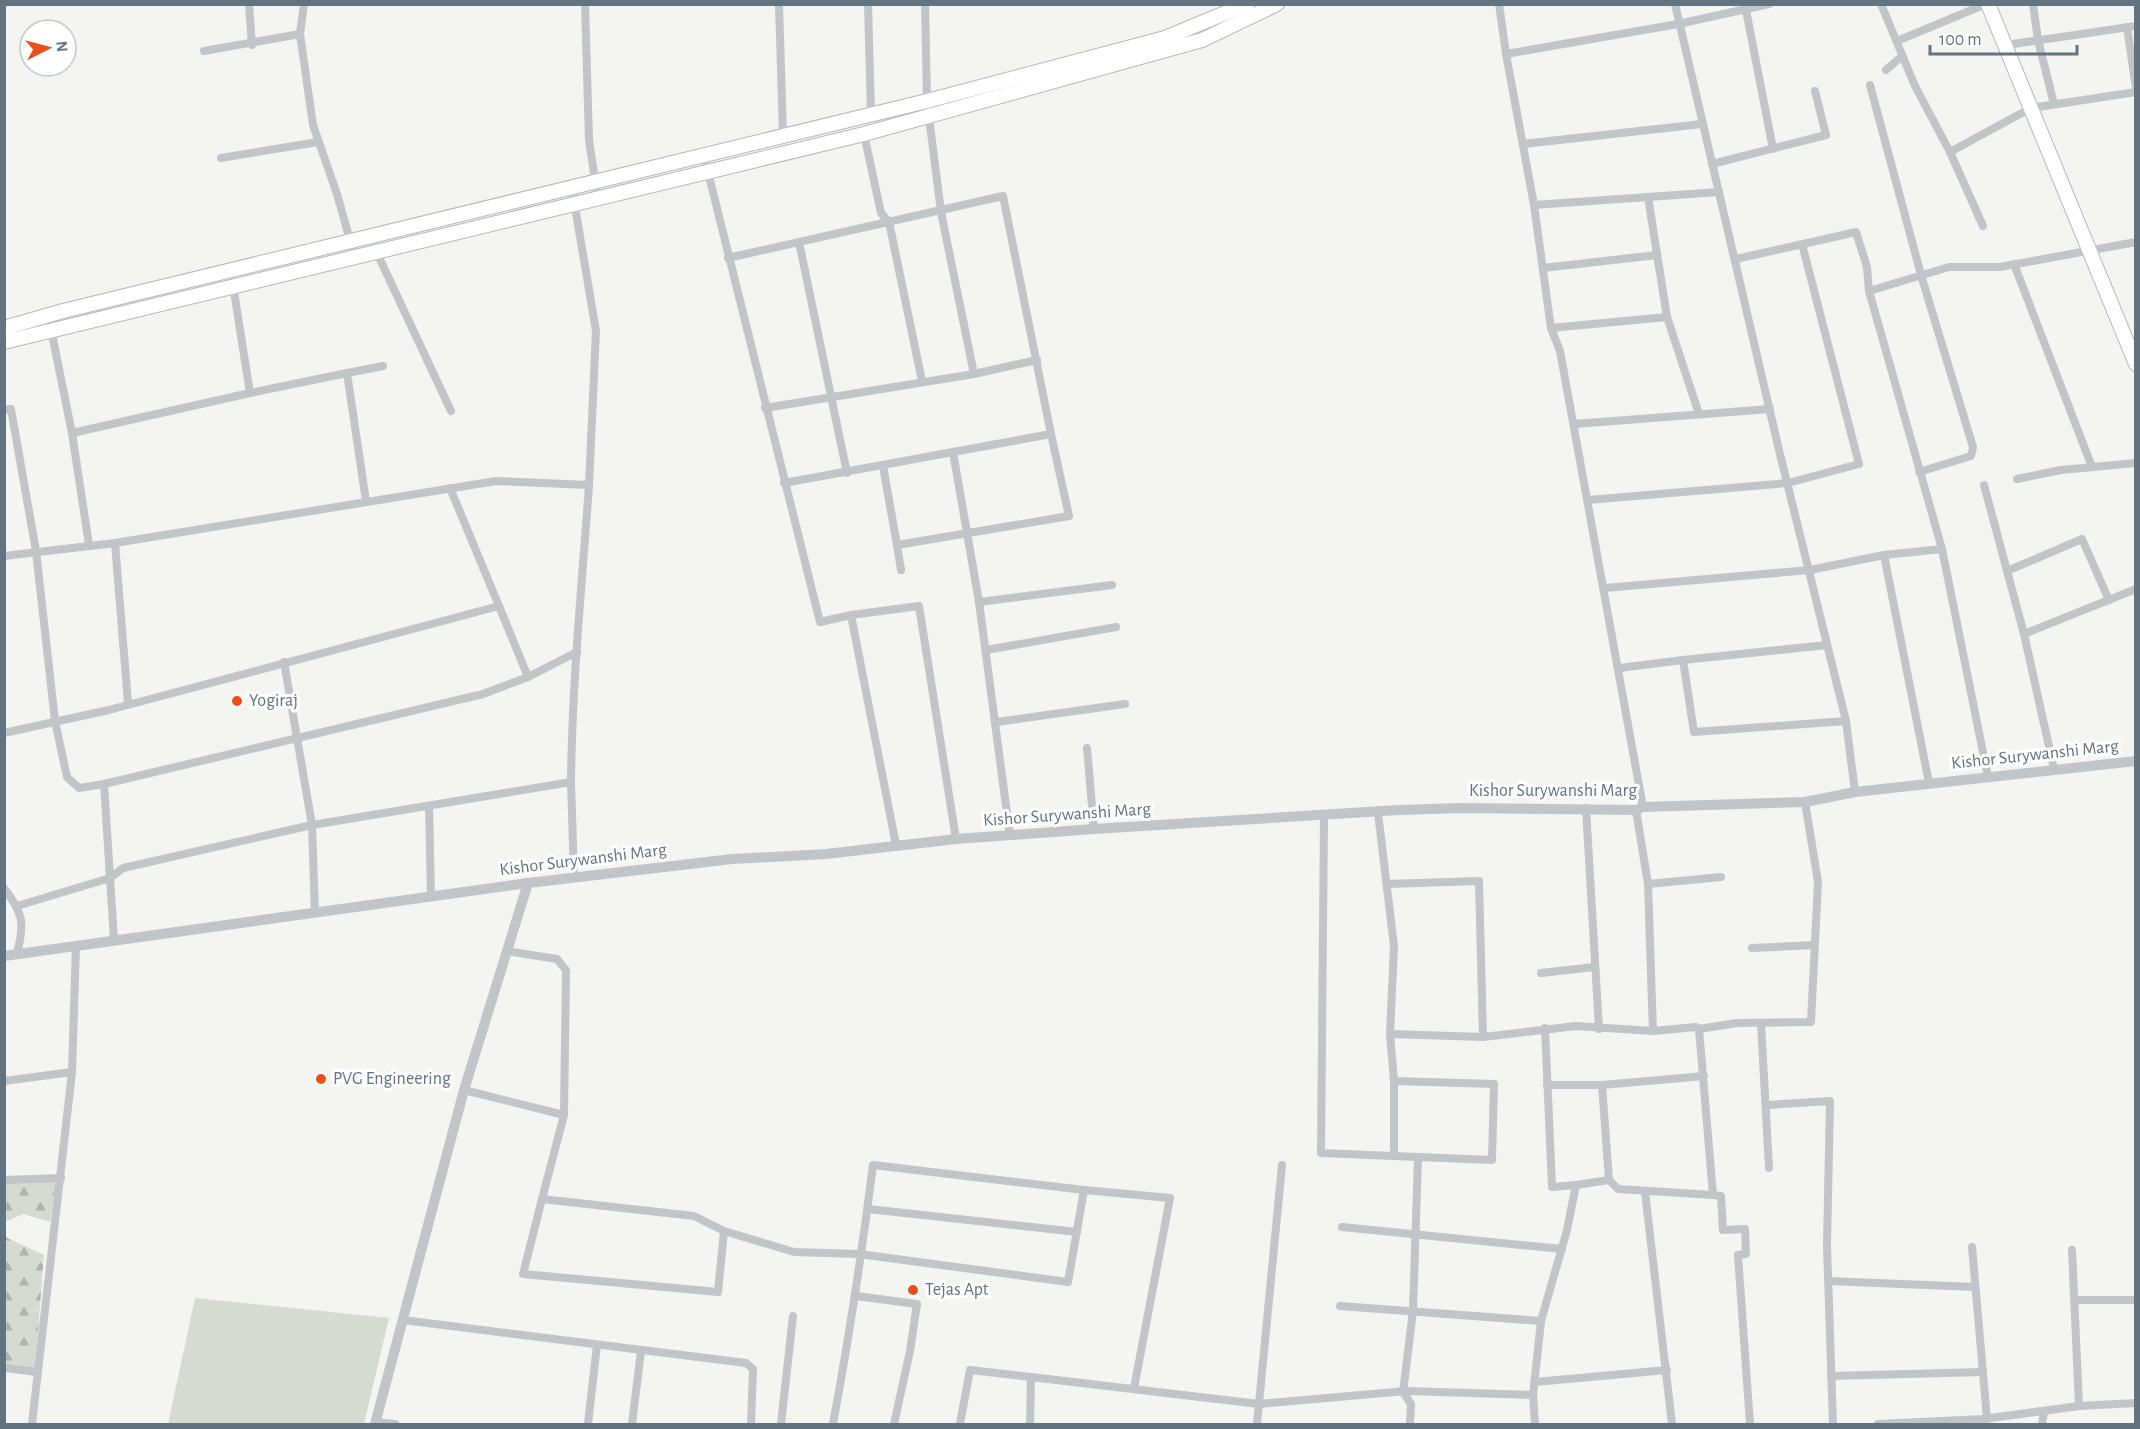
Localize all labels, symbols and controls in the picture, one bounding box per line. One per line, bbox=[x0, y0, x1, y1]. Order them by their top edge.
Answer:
north arrow bbox=[18, 18, 78, 78]
scale bar bbox=[1930, 18, 2077, 56]
text: 100 m bbox=[1939, 31, 1982, 49]
text: N bbox=[53, 40, 70, 53]
place label: Yogiraj bbox=[249, 692, 298, 710]
marker: Yogiraj bbox=[230, 694, 244, 708]
street label: Kishor Surywanshi Marg bbox=[1950, 737, 2120, 773]
street label: Kishor Surywanshi Marg bbox=[1469, 782, 1637, 800]
street label: Kishor Surywanshi Marg bbox=[982, 800, 1152, 830]
street label: Kishor Surywanshi Marg bbox=[498, 841, 668, 879]
place label: PVG Engineering bbox=[333, 1070, 451, 1088]
marker: PVG Engineering bbox=[314, 1072, 328, 1086]
place label: Tejas Apt bbox=[925, 1281, 989, 1299]
marker: Tejas Apt bbox=[906, 1283, 920, 1297]

